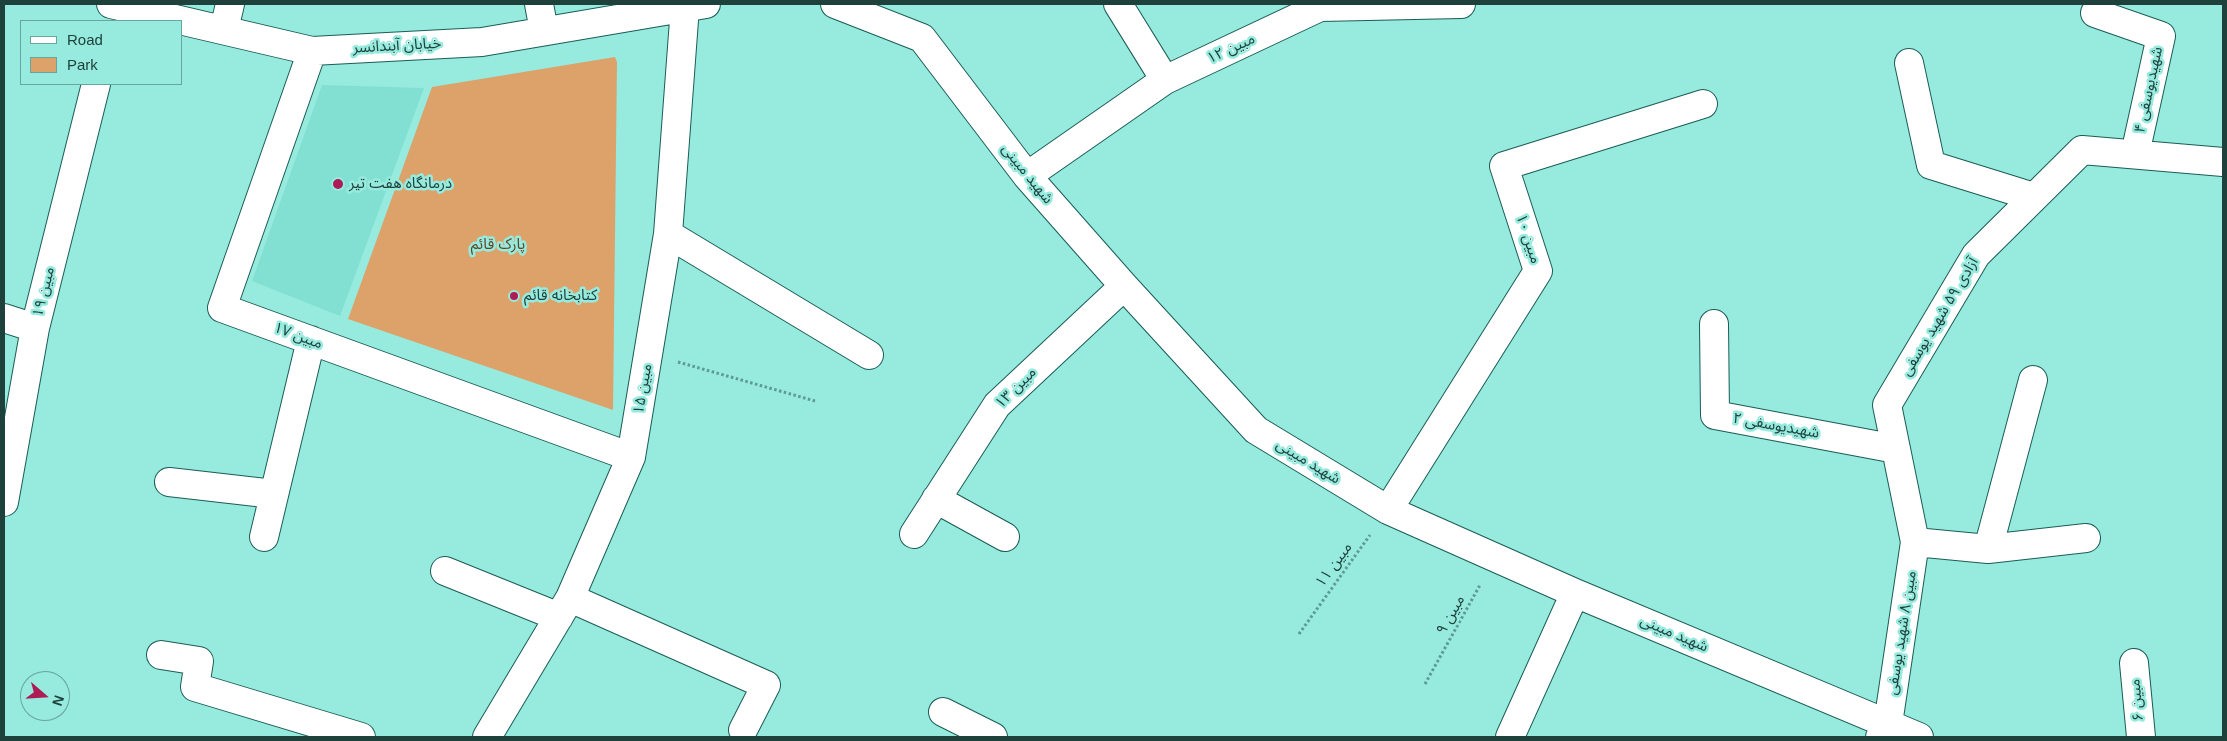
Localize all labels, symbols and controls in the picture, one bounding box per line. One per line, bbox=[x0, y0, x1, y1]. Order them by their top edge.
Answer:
legend bbox=[20, 20, 182, 85]
street label: مبین ۱۲ bbox=[1204, 30, 1258, 68]
text: Road bbox=[67, 31, 103, 48]
street label: خیابان آبندانسر bbox=[352, 35, 442, 57]
street label: شهیدیوسفی ۴ bbox=[2131, 45, 2167, 135]
text: Park bbox=[67, 56, 98, 73]
street label: شهید مبینی bbox=[997, 140, 1057, 208]
place label: درمانگاه هفت تیر bbox=[349, 175, 452, 193]
marker: درمانگاه هفت تیر bbox=[331, 177, 345, 191]
street label: مبین ۱۰ bbox=[1512, 212, 1544, 266]
park label: پارک قائم bbox=[471, 236, 525, 254]
street label: آزادی ۵۹ شهید یوسفی bbox=[1897, 254, 1983, 380]
street label: مبین ۱۹ bbox=[29, 265, 59, 319]
place label: کتابخانه قائم bbox=[524, 287, 597, 305]
marker: کتابخانه قائم bbox=[508, 290, 520, 302]
street label: مبین ۱۷ bbox=[271, 319, 325, 353]
street label: مبین ۱۵ bbox=[630, 362, 656, 416]
street label: مبین ۱۳ bbox=[992, 364, 1040, 412]
street label: شهیدیوسفی ۲ bbox=[1731, 410, 1821, 442]
street label: شهید مبینی bbox=[1273, 436, 1343, 488]
street label: مبین ۱۱ bbox=[1312, 539, 1356, 591]
street label: مبین ۸ شهید یوسفی bbox=[1883, 570, 1921, 696]
street label: مبین ۹ bbox=[1433, 592, 1469, 638]
street label: شهید مبینی bbox=[1637, 612, 1711, 656]
north arrow bbox=[20, 671, 70, 721]
street label: مبین ۶ bbox=[2126, 678, 2148, 722]
text: N bbox=[49, 693, 67, 708]

